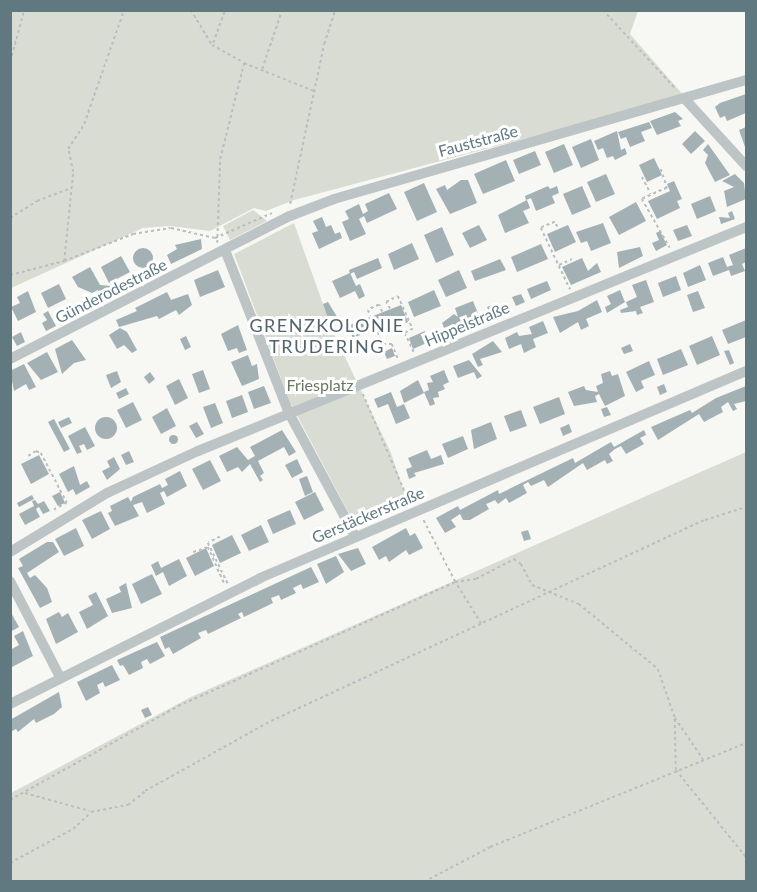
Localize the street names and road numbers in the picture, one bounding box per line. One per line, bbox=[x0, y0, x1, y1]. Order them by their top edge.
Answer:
street label: Fauststraße bbox=[436, 121, 520, 161]
street label: Günderodestraße bbox=[52, 255, 170, 327]
street label: Hippelstraße bbox=[422, 298, 512, 350]
street label: Gerstäckerstraße bbox=[309, 483, 427, 547]

